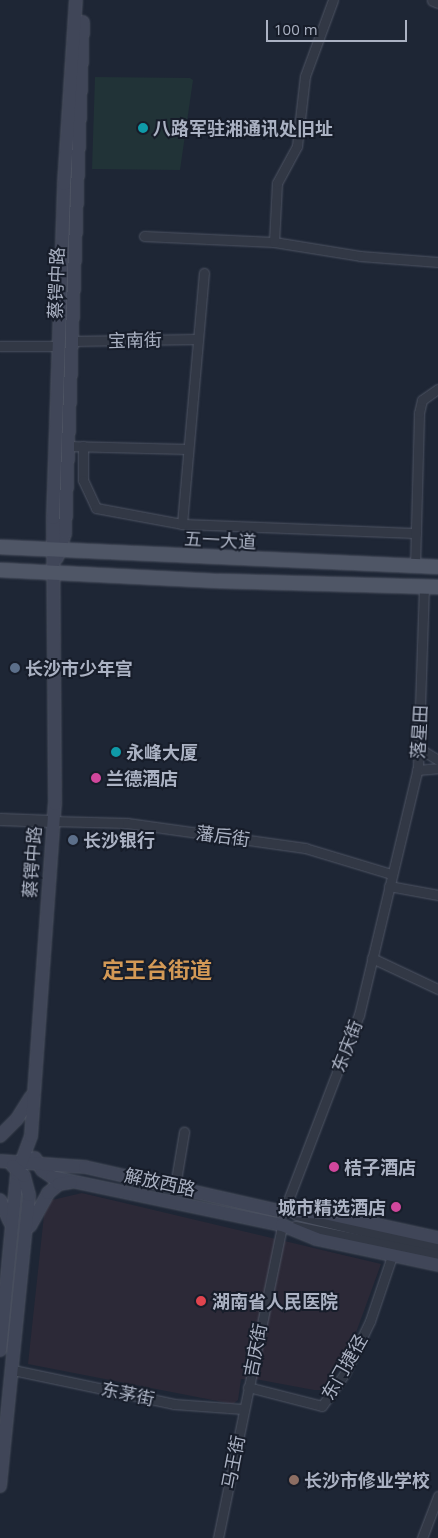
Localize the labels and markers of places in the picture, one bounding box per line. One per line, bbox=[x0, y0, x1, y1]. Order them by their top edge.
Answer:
place label: 八路军驻湘通讯处旧址 bbox=[153, 117, 333, 139]
marker: 八路军驻湘通讯处旧址 bbox=[137, 122, 149, 134]
place label: 长沙市少年宫 bbox=[25, 657, 133, 679]
marker: 长沙市少年宫 bbox=[9, 662, 21, 674]
place label: 永峰大厦 bbox=[126, 741, 198, 763]
marker: 永峰大厦 bbox=[110, 746, 122, 758]
place label: 兰德酒店 bbox=[106, 767, 178, 789]
marker: 兰德酒店 bbox=[90, 772, 102, 784]
place label: 长沙银行 bbox=[83, 829, 155, 851]
marker: 长沙银行 bbox=[67, 834, 79, 846]
place label: 桔子酒店 bbox=[344, 1156, 416, 1178]
marker: 桔子酒店 bbox=[328, 1161, 340, 1173]
place label: 城市精选酒店 bbox=[278, 1196, 386, 1218]
marker: 城市精选酒店 bbox=[390, 1201, 402, 1213]
place label: 湖南省人民医院 bbox=[212, 1290, 338, 1312]
marker: 湖南省人民医院 bbox=[194, 1294, 208, 1308]
place label: 长沙市修业学校 bbox=[304, 1469, 430, 1491]
marker: 长沙市修业学校 bbox=[288, 1474, 300, 1486]

